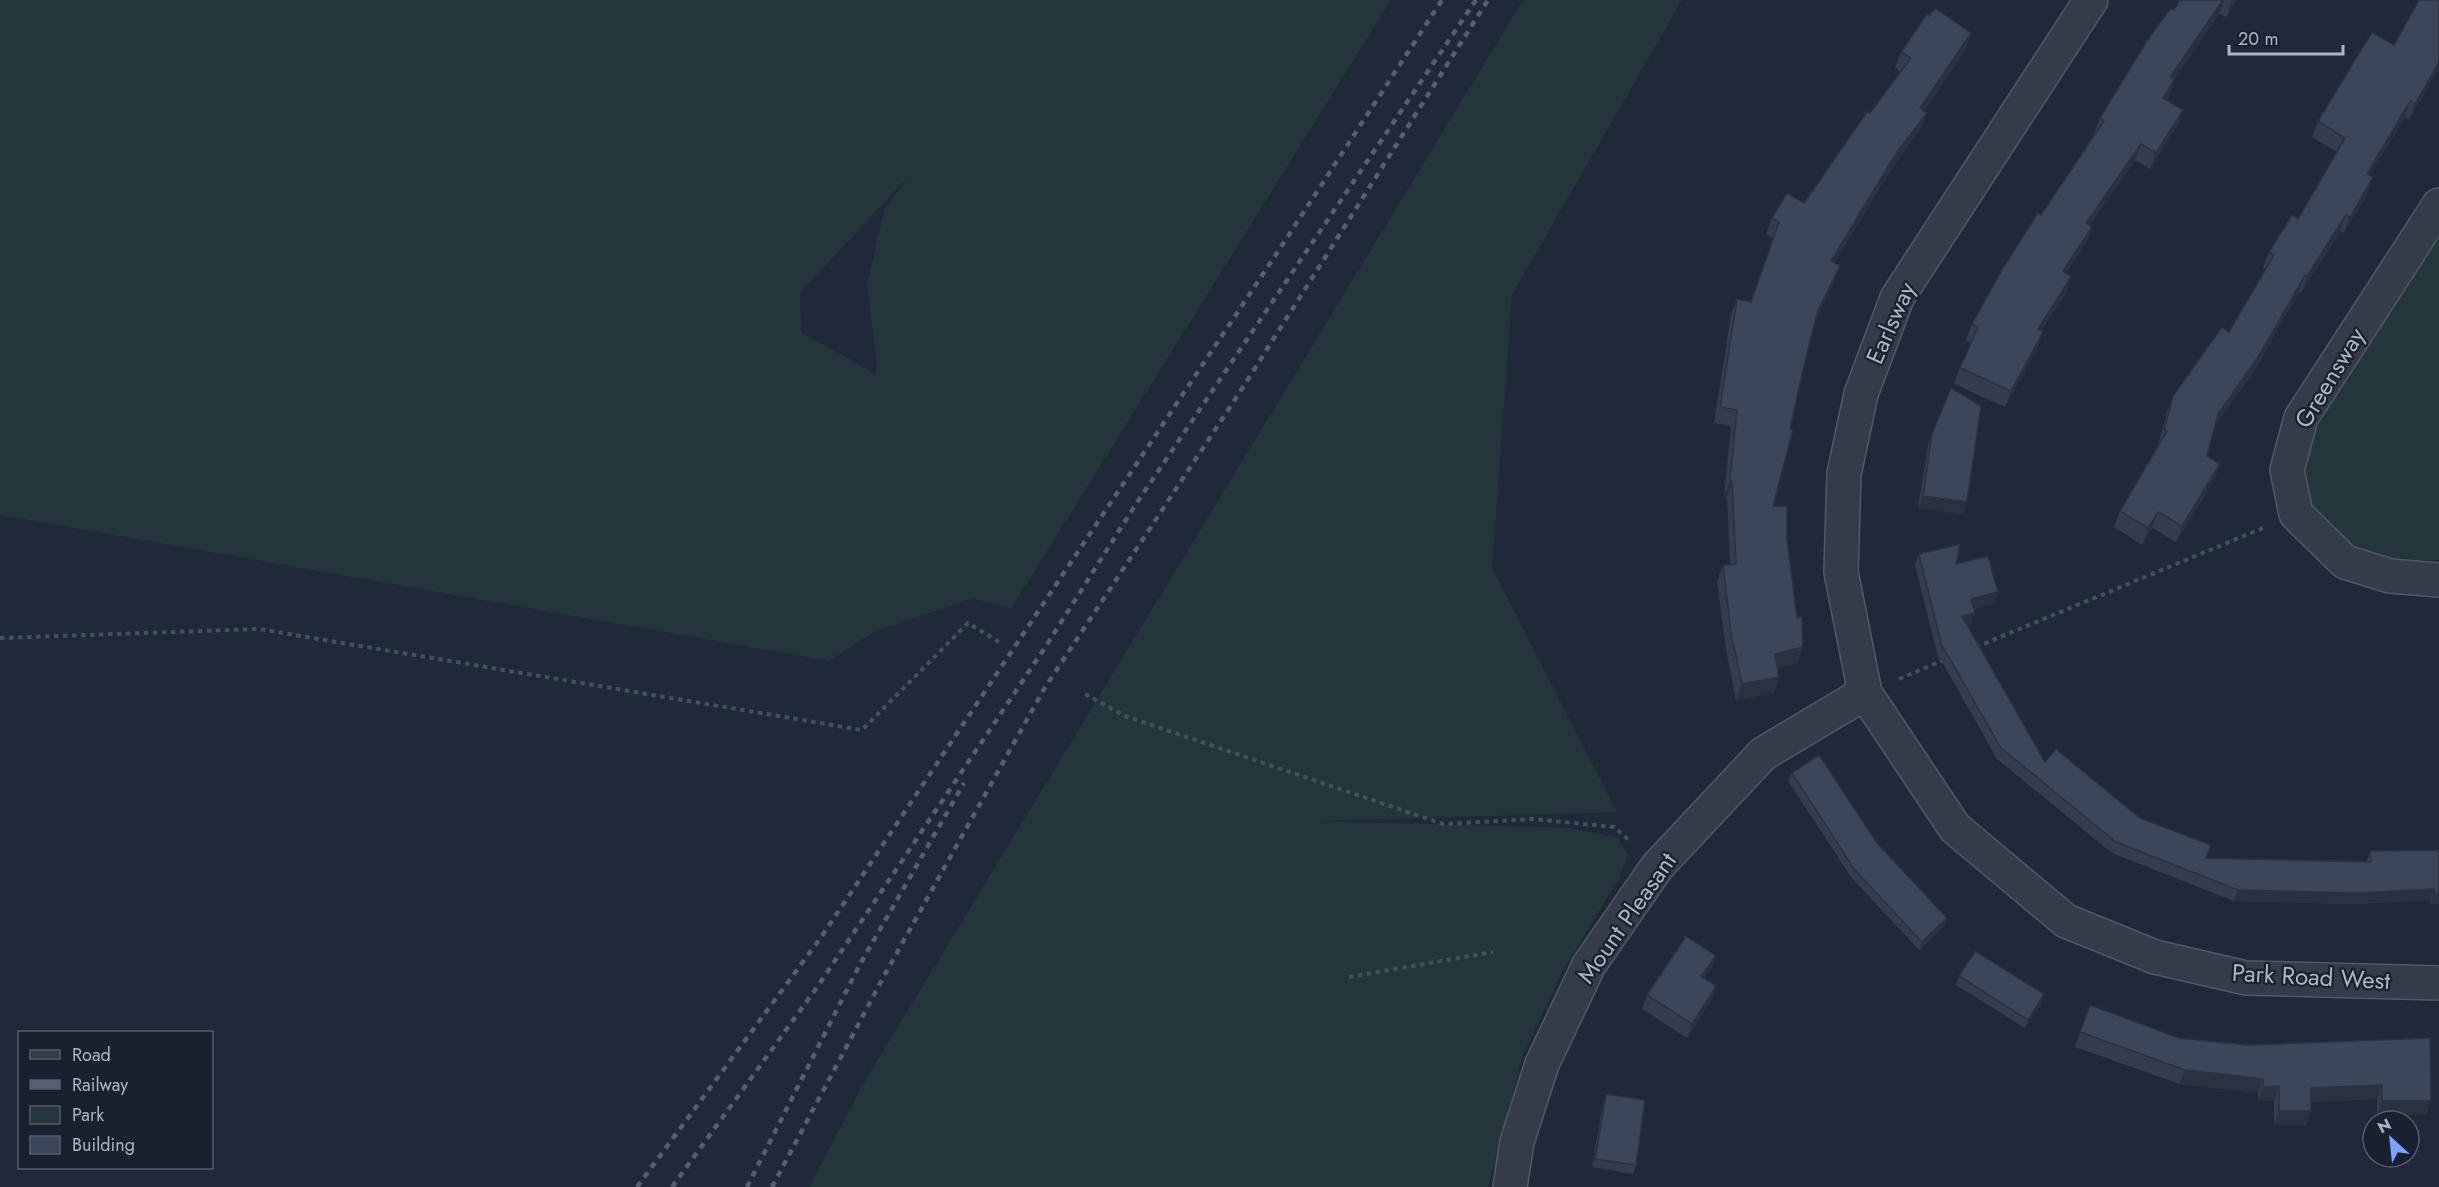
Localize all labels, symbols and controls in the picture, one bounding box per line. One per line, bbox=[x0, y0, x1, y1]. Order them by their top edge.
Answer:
scale bar bbox=[2229, 18, 2343, 56]
text: 20 m bbox=[2238, 26, 2278, 52]
street label: Earlsway bbox=[1857, 276, 1924, 369]
street label: Greensway bbox=[2286, 321, 2374, 435]
street label: Mount Pleasant bbox=[1568, 845, 1685, 990]
street label: Park Road West bbox=[2231, 955, 2391, 998]
legend bbox=[18, 1031, 213, 1169]
text: Road bbox=[72, 1042, 111, 1068]
text: Railway bbox=[72, 1072, 128, 1098]
text: Park bbox=[72, 1102, 104, 1128]
north arrow bbox=[2361, 1109, 2421, 1169]
text: N bbox=[2374, 1113, 2395, 1139]
text: Building bbox=[72, 1132, 135, 1158]

